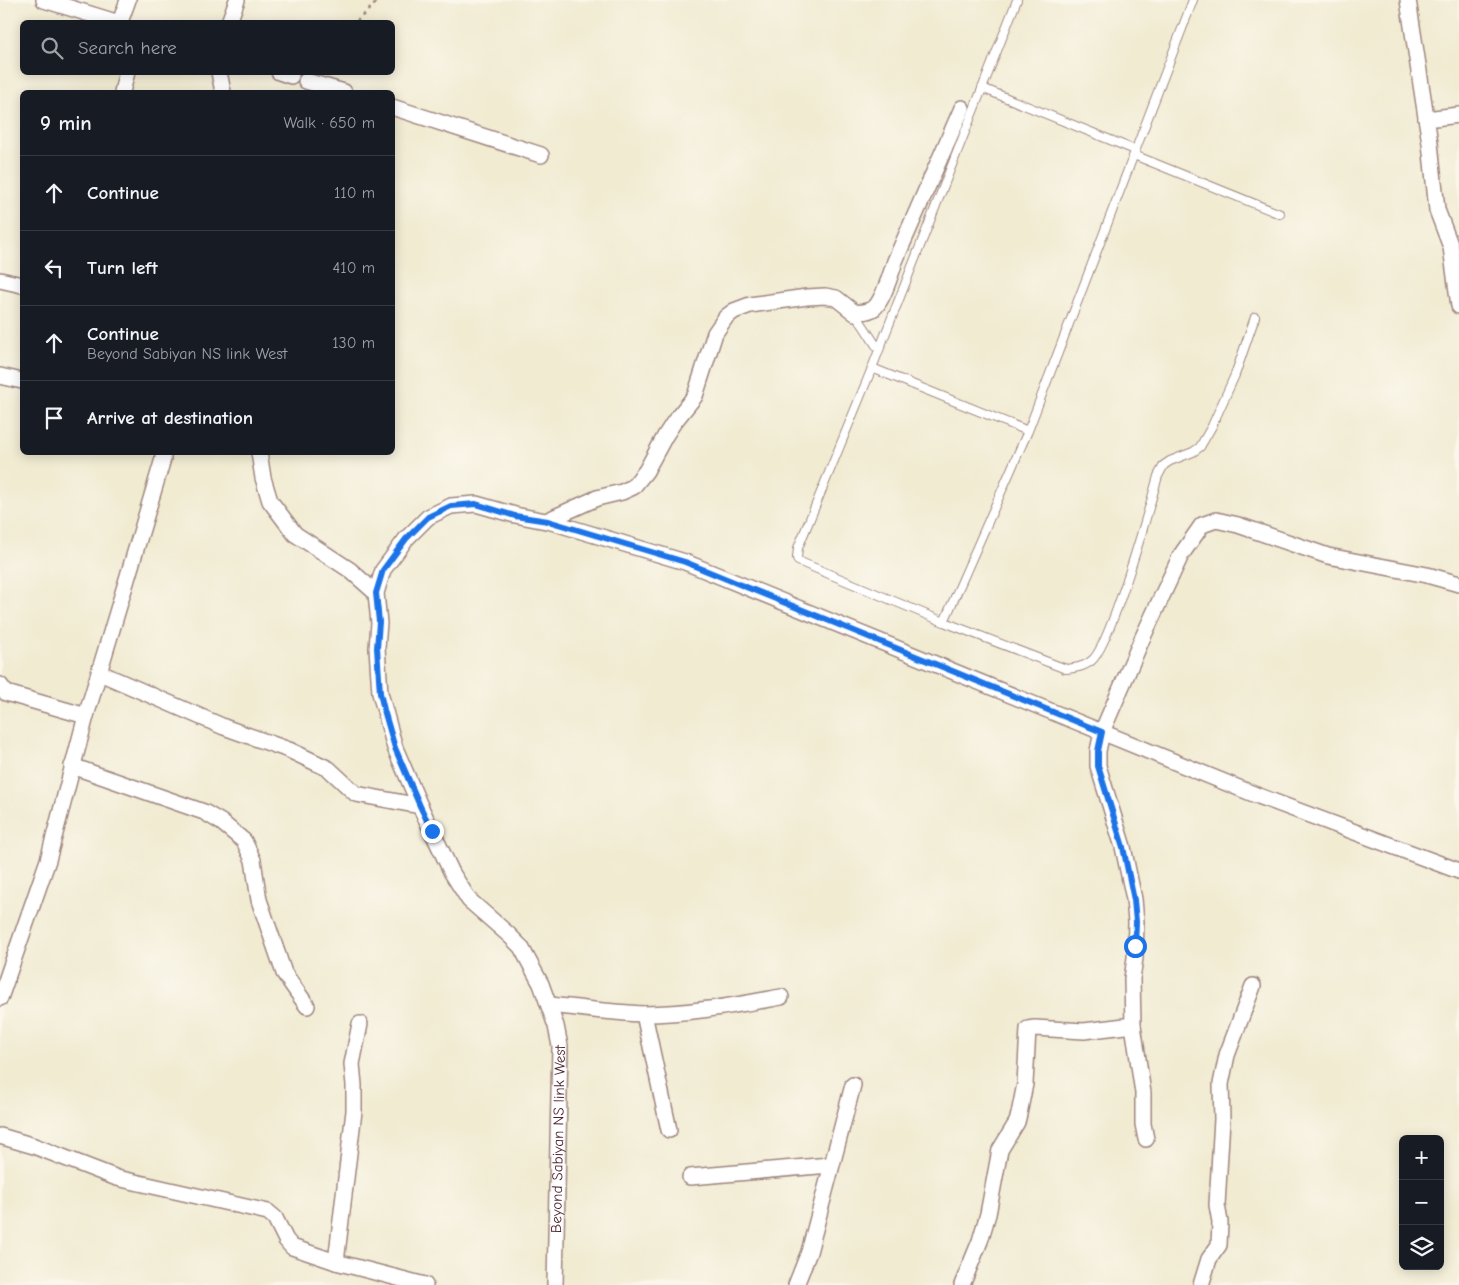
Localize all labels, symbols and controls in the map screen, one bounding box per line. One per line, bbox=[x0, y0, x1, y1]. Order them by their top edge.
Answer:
search box bbox=[20, 20, 395, 75]
icon: search bbox=[38, 34, 66, 62]
text: Search here bbox=[78, 37, 177, 59]
text: 9 min bbox=[40, 111, 92, 135]
text: Walk · 650 m bbox=[284, 114, 375, 132]
icon: ahead bbox=[40, 179, 68, 207]
text: Continue bbox=[87, 182, 159, 204]
text: 110 m bbox=[334, 184, 375, 202]
icon: left bbox=[40, 254, 68, 282]
text: Turn left bbox=[87, 257, 158, 279]
text: 410 m bbox=[333, 259, 375, 277]
text: Continue bbox=[87, 323, 159, 345]
icon: ahead bbox=[40, 329, 68, 357]
text: 130 m bbox=[332, 334, 375, 352]
text: Beyond Sabiyan NS link West bbox=[87, 345, 287, 363]
icon: arrive bbox=[40, 404, 68, 432]
text: Arrive at destination bbox=[87, 407, 253, 429]
route end bbox=[421, 820, 444, 843]
route start bbox=[1124, 935, 1147, 958]
street label: Beyond Sabiyan NS link West bbox=[547, 1044, 569, 1233]
map controls bbox=[1399, 1135, 1444, 1270]
button: + bbox=[1399, 1135, 1444, 1180]
button: − bbox=[1399, 1180, 1444, 1225]
button: layers bbox=[1399, 1225, 1444, 1270]

